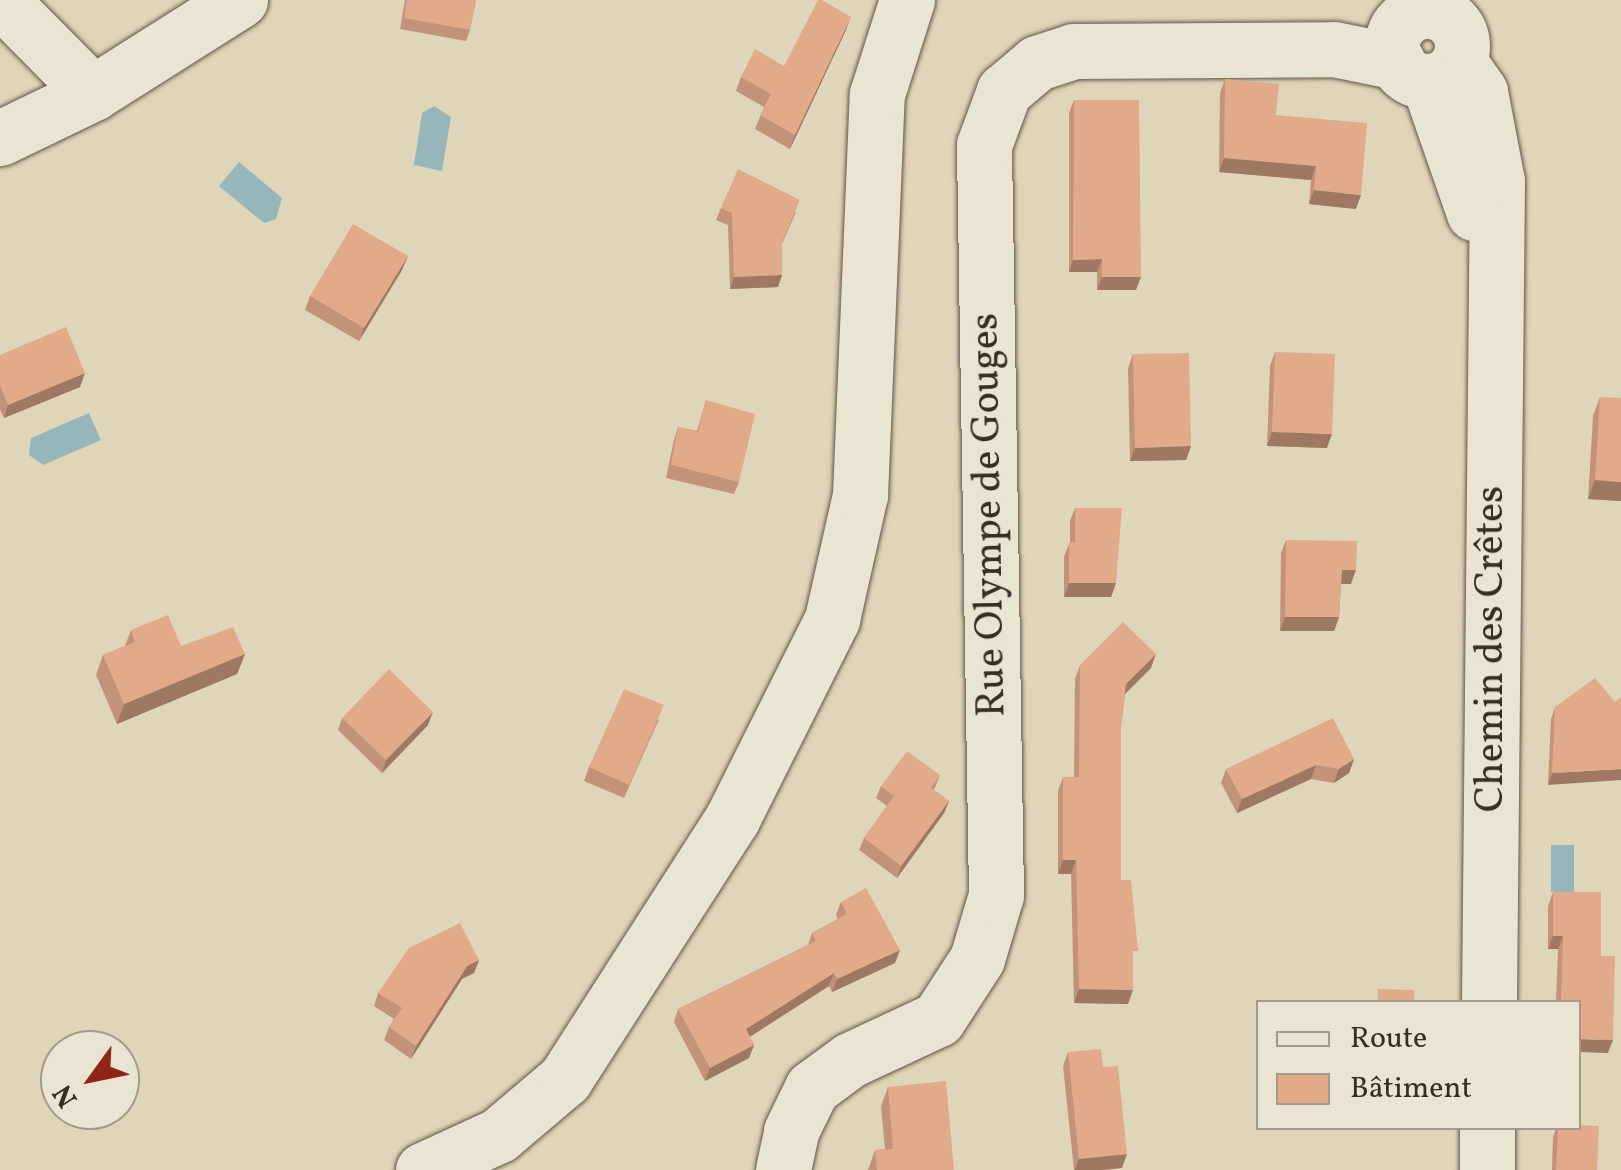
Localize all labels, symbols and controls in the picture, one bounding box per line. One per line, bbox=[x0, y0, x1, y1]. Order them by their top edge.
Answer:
street label: Rue Olympe de Gouges bbox=[962, 313, 1018, 717]
street label: Chemin des Crêtes bbox=[1468, 486, 1516, 812]
legend bbox=[1256, 1000, 1581, 1130]
text: Route bbox=[1350, 1018, 1427, 1060]
north arrow bbox=[40, 1030, 140, 1130]
text: Bâtiment bbox=[1350, 1068, 1472, 1110]
text: N bbox=[44, 1076, 88, 1115]

